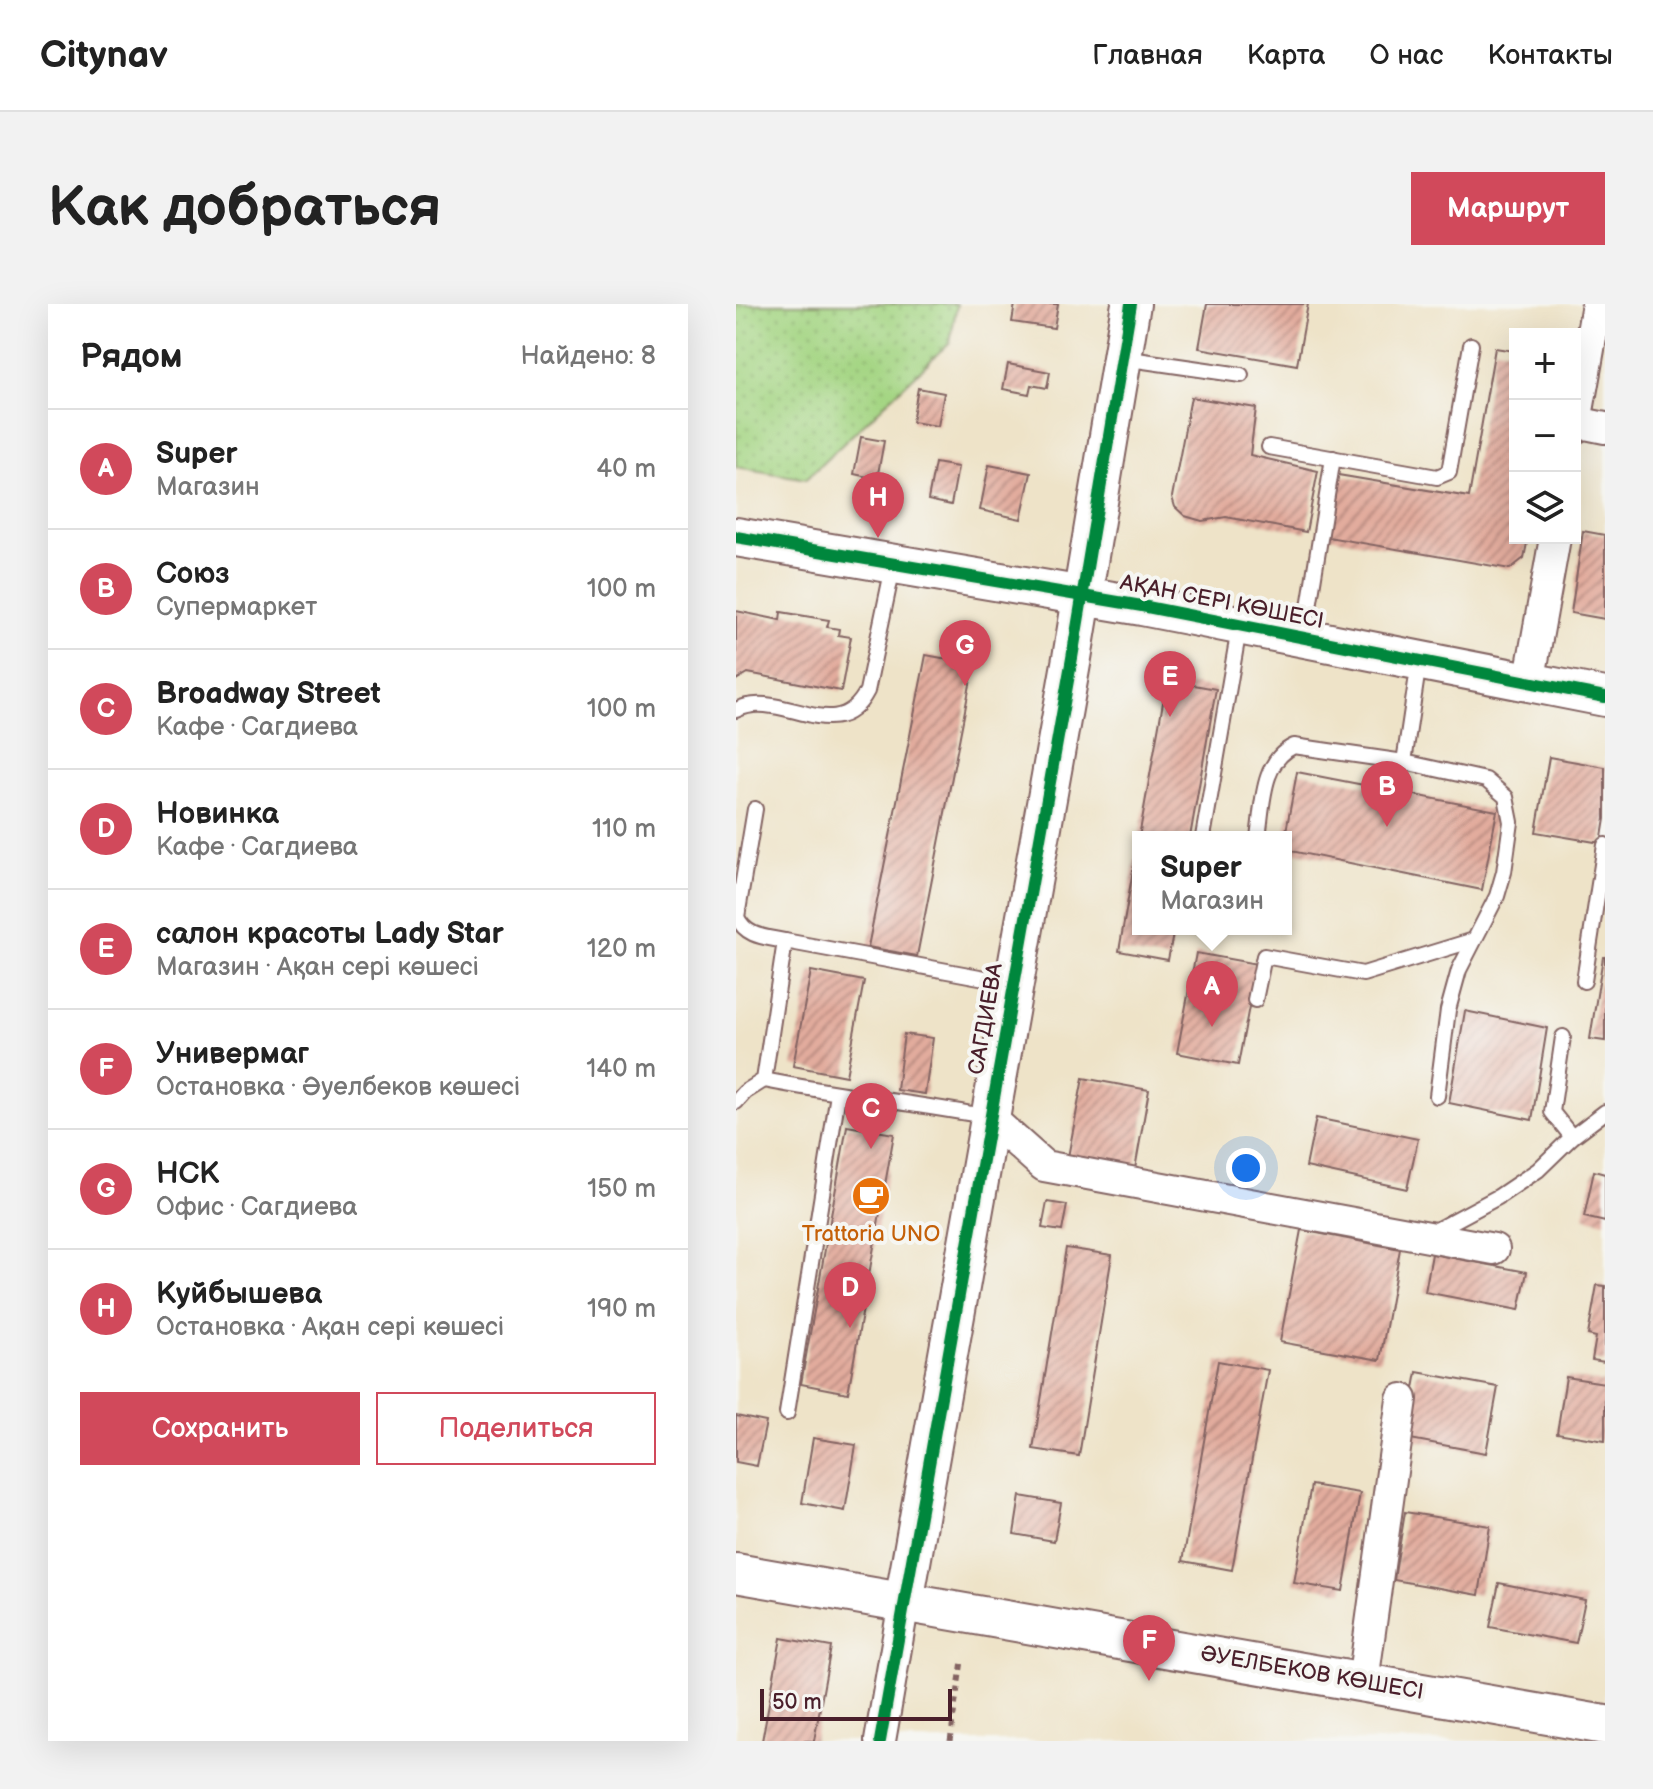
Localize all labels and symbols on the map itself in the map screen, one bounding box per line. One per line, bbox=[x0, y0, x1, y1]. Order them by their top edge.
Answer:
pin: H bbox=[852, 472, 904, 538]
street label: АҚАН СЕРІ КӨШЕСІ bbox=[1117, 569, 1326, 635]
pin: G bbox=[939, 620, 991, 686]
pin: E bbox=[1144, 651, 1196, 717]
pin: B bbox=[1361, 761, 1413, 827]
street label: САГДИЕВА bbox=[963, 961, 1009, 1077]
pin: A bbox=[1186, 961, 1238, 1027]
pin: C bbox=[845, 1083, 897, 1149]
your location bbox=[1226, 1148, 1266, 1188]
cafe icon: Trattoria UNO bbox=[850, 1175, 892, 1217]
place label: Trattoria UNO bbox=[802, 1221, 940, 1248]
pin: D bbox=[824, 1262, 876, 1328]
pin: F bbox=[1123, 1615, 1175, 1681]
street label: ӘУЕЛБЕКОВ КӨШЕСІ bbox=[1199, 1640, 1425, 1706]
scale bar bbox=[760, 1685, 952, 1721]

